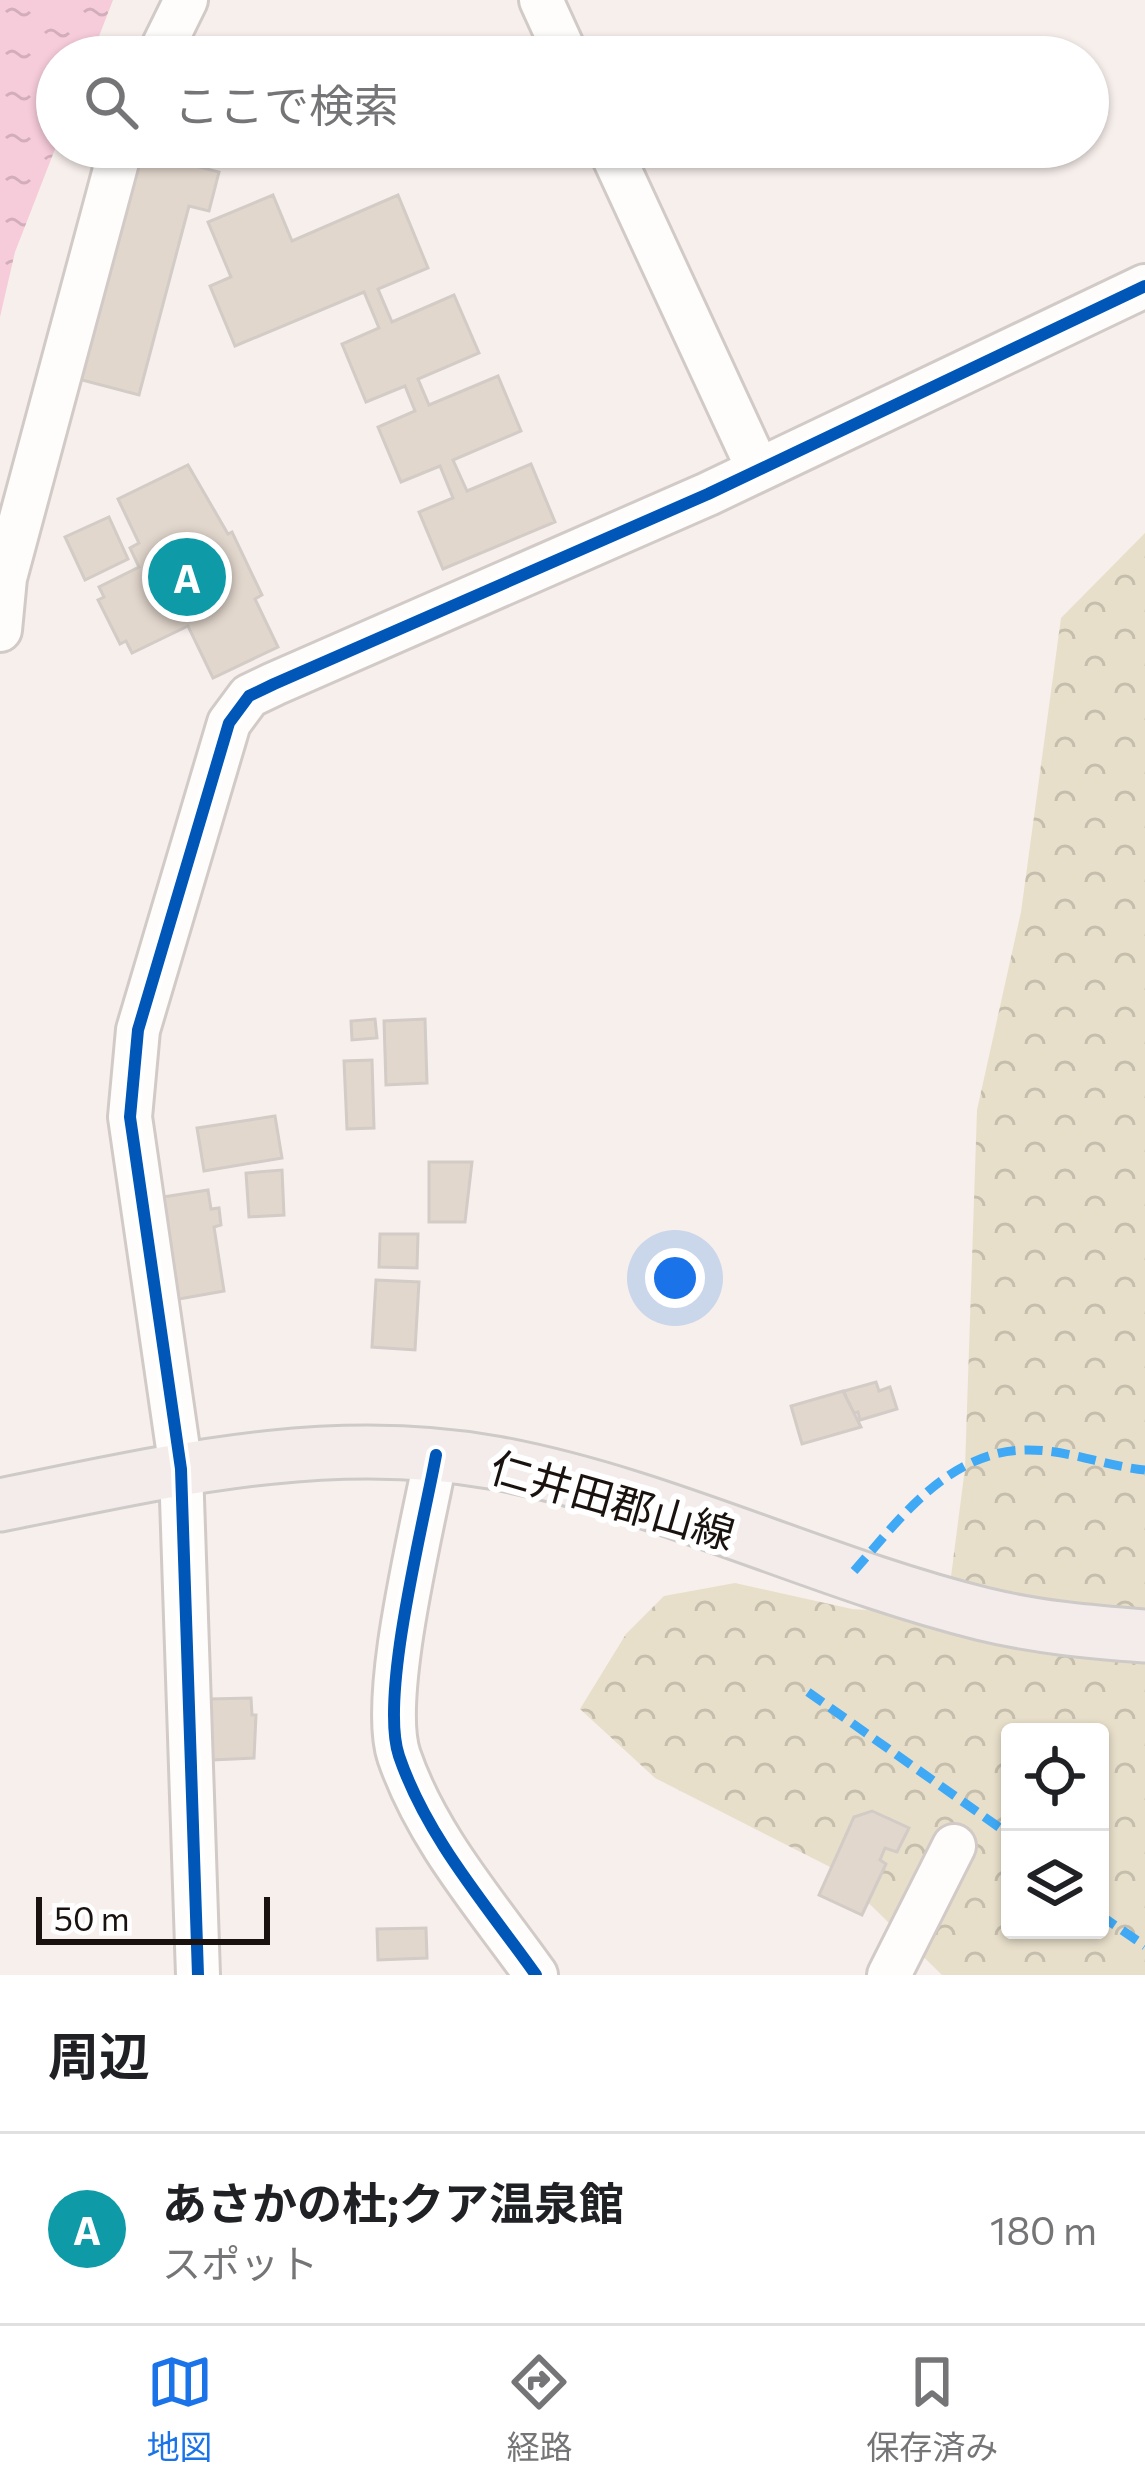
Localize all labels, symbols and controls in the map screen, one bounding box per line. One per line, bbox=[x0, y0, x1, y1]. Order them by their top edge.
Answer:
search box bbox=[36, 36, 1109, 168]
icon: search bbox=[78, 69, 144, 135]
text: ここで検索 bbox=[174, 76, 399, 131]
pin: A bbox=[148, 532, 226, 622]
your location bbox=[645, 1248, 705, 1308]
street label: 仁井田郡山線 bbox=[485, 1439, 741, 1559]
map controls bbox=[1001, 1723, 1109, 1939]
button: locate bbox=[1001, 1723, 1109, 1831]
button: layers bbox=[1001, 1831, 1109, 1939]
scale bar bbox=[36, 1891, 270, 1944]
text: 50 m bbox=[54, 1897, 130, 1938]
text: 周辺 bbox=[48, 2023, 150, 2086]
text: あさかの杜;クア温泉館 bbox=[162, 2174, 624, 2229]
text: A bbox=[73, 2205, 101, 2253]
text: 180 m bbox=[990, 2205, 1097, 2253]
text: スポット bbox=[162, 2238, 318, 2286]
tab: 地図 bbox=[147, 2349, 213, 2469]
tab: 経路 bbox=[506, 2349, 572, 2469]
tab: 保存済み bbox=[866, 2349, 998, 2469]

